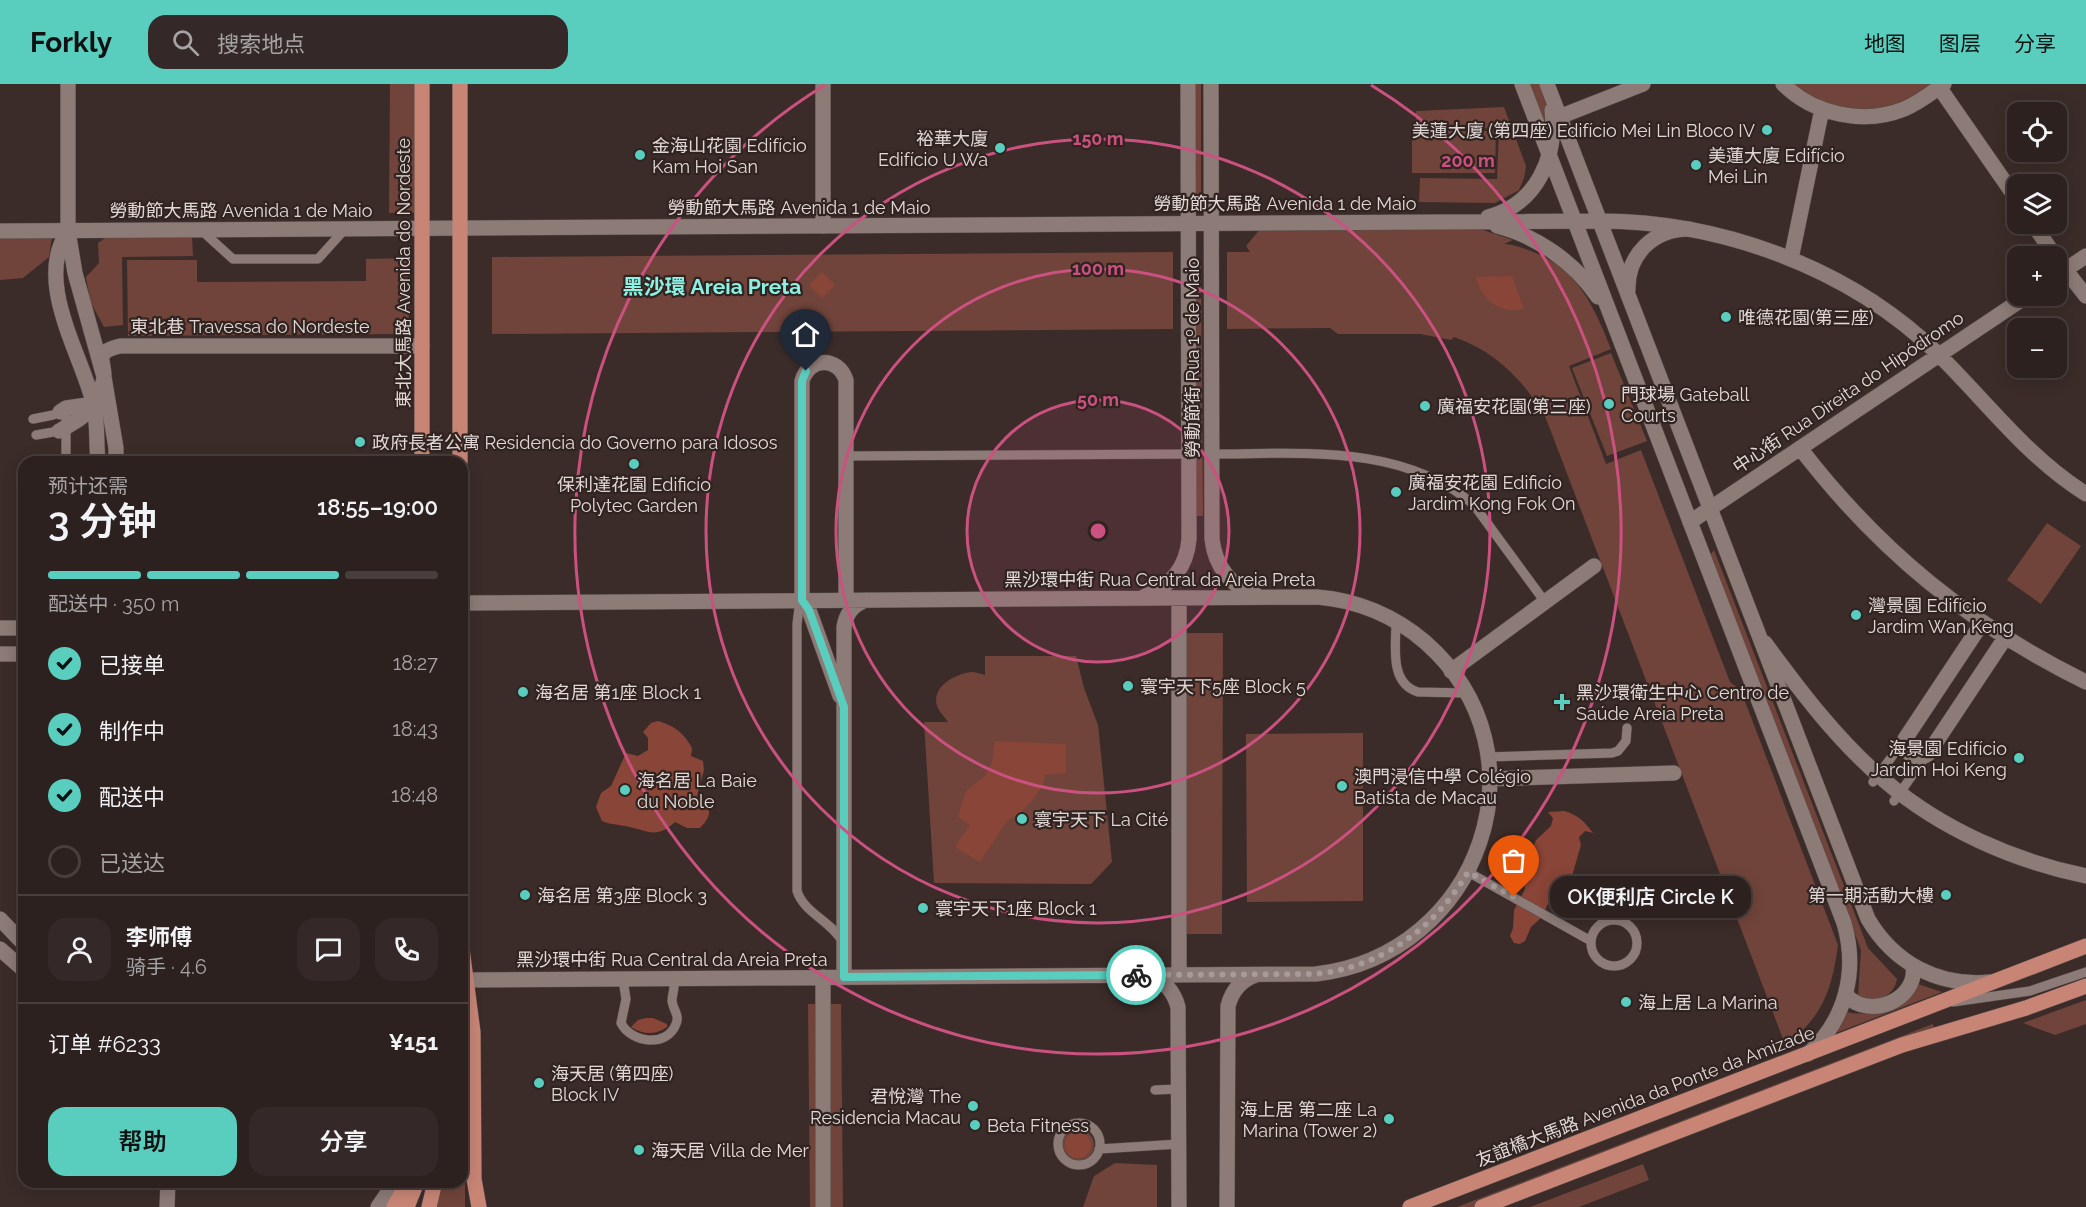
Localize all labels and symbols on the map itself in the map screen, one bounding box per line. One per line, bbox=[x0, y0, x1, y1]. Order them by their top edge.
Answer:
place label: 美蓮大廈 (第四座) Edifício Mei Lin Bloco IV bbox=[1412, 120, 1755, 141]
marker: 美蓮大廈 (第四座) Edifício Mei Lin Bloco IV bbox=[1760, 123, 1774, 137]
place label: 裕華大廈 Edifício U Wa bbox=[878, 128, 988, 170]
text: 150 m bbox=[1073, 128, 1124, 149]
place label: 金海山花園 Edifício Kam Hoi San bbox=[652, 135, 807, 177]
street label: 東北大馬路 Avenida do Nordeste bbox=[393, 138, 414, 408]
marker: 裕華大廈 Edifício U Wa bbox=[993, 141, 1007, 155]
place label: 美蓮大廈 Edifício Mei Lin bbox=[1708, 145, 1845, 187]
marker: 金海山花園 Edifício Kam Hoi San bbox=[633, 148, 647, 162]
text: 200 m bbox=[1441, 150, 1495, 171]
marker: 美蓮大廈 Edifício Mei Lin bbox=[1689, 158, 1703, 172]
street label: 勞動節大馬路 Avenida 1 de Maio bbox=[1154, 193, 1417, 214]
street label: 勞動節大馬路 Avenida 1 de Maio bbox=[668, 197, 931, 218]
street label: 勞動節大馬路 Avenida 1 de Maio bbox=[110, 200, 373, 221]
text: 100 m bbox=[1072, 258, 1124, 279]
street label: 勞動節街 Rua 1º de Maio bbox=[1182, 258, 1203, 458]
district label: 黑沙環 Areia Preta bbox=[623, 274, 801, 299]
street label: 中心街 Rua Direita do Hipódromo bbox=[1729, 307, 1968, 477]
place label: 唯德花園(第三座) bbox=[1738, 307, 1874, 328]
pin bbox=[780, 309, 831, 371]
marker: 唯德花園(第三座) bbox=[1719, 310, 1733, 324]
street label: 東北巷 Travessa do Nordeste bbox=[130, 316, 370, 337]
place label: 門球場 Gateball Courts bbox=[1621, 384, 1749, 426]
text: 50 m bbox=[1077, 389, 1119, 410]
place label: 廣福安花園(第三座) bbox=[1437, 396, 1591, 417]
marker: 門球場 Gateball Courts bbox=[1602, 397, 1616, 411]
marker: 廣福安花園(第三座) bbox=[1418, 399, 1432, 413]
place label: 政府長者公寓 Residencia do Governo para Idosos bbox=[372, 432, 778, 453]
marker: 政府長者公寓 Residencia do Governo para Idosos bbox=[353, 435, 367, 449]
marker: 保利達花園 Edificío Polytec Garden bbox=[627, 457, 641, 471]
place label: 廣福安花園 Edificío Jardim Kong Fok On bbox=[1408, 472, 1575, 514]
place label: 保利達花園 Edificío Polytec Garden bbox=[557, 474, 711, 516]
marker: 廣福安花園 Edificío Jardim Kong Fok On bbox=[1389, 485, 1403, 499]
centre of rings bbox=[1088, 521, 1108, 541]
street label: 黑沙環中街 Rua Central da Areia Preta bbox=[1004, 569, 1316, 590]
place label: 灣景園 Edifício Jardim Wan Keng bbox=[1868, 595, 2014, 637]
marker: 灣景園 Edifício Jardim Wan Keng bbox=[1849, 608, 1863, 622]
place label: 寰宇天下5座 Block 5 bbox=[1140, 676, 1306, 697]
marker: 寰宇天下5座 Block 5 bbox=[1121, 679, 1135, 693]
place label: 海名居 第1座 Block 1 bbox=[535, 682, 701, 703]
place label: 黑沙環衛生中心 Centro de Saúde Areia Preta bbox=[1576, 682, 1789, 724]
marker: 海名居 第1座 Block 1 bbox=[516, 685, 530, 699]
marker: 黑沙環衛生中心 Centro de Saúde Areia Preta bbox=[1553, 693, 1571, 711]
place label: 海景園 Edifício Jardim Hoi Keng bbox=[1871, 738, 2007, 780]
marker: 海景園 Edifício Jardim Hoi Keng bbox=[2012, 751, 2026, 765]
place label: 澳門浸信中學 Colégio Batista de Macau bbox=[1354, 766, 1531, 808]
place label: 海名居 La Baie du Noble bbox=[637, 770, 757, 812]
marker: 澳門浸信中學 Colégio Batista de Macau bbox=[1335, 779, 1349, 793]
marker: 海名居 La Baie du Noble bbox=[618, 783, 632, 797]
place label: 寰宇天下 La Cité bbox=[1034, 809, 1169, 830]
marker: 寰宇天下 La Cité bbox=[1015, 812, 1029, 826]
pin bbox=[1488, 835, 1539, 897]
callout: OK便利店 Circle K bbox=[1550, 876, 1751, 918]
place label: 海名居 第3座 Block 3 bbox=[537, 885, 707, 906]
place label: 第一期活動大樓 bbox=[1808, 885, 1934, 906]
marker: 海名居 第3座 Block 3 bbox=[518, 888, 532, 902]
marker: 第一期活動大樓 bbox=[1939, 888, 1953, 902]
place label: 寰宇天下1座 Block 1 bbox=[935, 898, 1097, 919]
marker: 寰宇天下1座 Block 1 bbox=[916, 901, 930, 915]
courier bbox=[1106, 945, 1166, 1005]
street label: 黑沙環中街 Rua Central da Areia Preta bbox=[516, 949, 828, 970]
place label: 海上居 La Marina bbox=[1638, 992, 1778, 1013]
marker: 海上居 La Marina bbox=[1619, 995, 1633, 1009]
street label: 友誼橋大馬路 Avenida da Ponte da Amizade bbox=[1473, 1021, 1818, 1170]
place label: 海天居 (第四座) Block IV bbox=[551, 1063, 673, 1105]
marker: 海天居 (第四座) Block IV bbox=[532, 1076, 546, 1090]
place label: 君悅灣 The Residencia Macau bbox=[810, 1086, 961, 1128]
marker: 君悅灣 The Residencia Macau bbox=[966, 1099, 980, 1113]
place label: 海上居 第二座 La Marina (Tower 2) bbox=[1240, 1099, 1377, 1141]
marker: 海上居 第二座 La Marina (Tower 2) bbox=[1382, 1112, 1396, 1126]
place label: Beta Fitness bbox=[987, 1115, 1089, 1136]
marker: Beta Fitness bbox=[968, 1118, 982, 1132]
place label: 海天居 Villa de Mer bbox=[651, 1140, 809, 1161]
marker: 海天居 Villa de Mer bbox=[632, 1143, 646, 1157]

